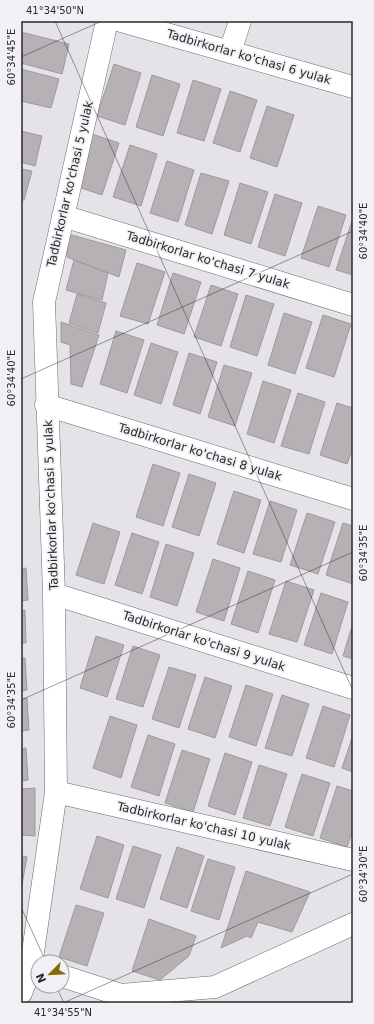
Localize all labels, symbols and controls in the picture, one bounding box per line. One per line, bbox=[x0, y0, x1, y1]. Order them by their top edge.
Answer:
text: 41°34'50"N bbox=[26, 5, 84, 16]
street label: Tadbirkorlar ko'chasi 6 yulak bbox=[164, 27, 333, 87]
text: 60°34'45"E bbox=[6, 29, 17, 85]
street label: Tadbirkorlar ko'chasi 5 yulak bbox=[44, 99, 96, 270]
text: 60°34'40"E bbox=[358, 203, 369, 259]
street label: Tadbirkorlar ko'chasi 7 yulak bbox=[124, 228, 292, 292]
text: 60°34'40"E bbox=[6, 350, 17, 406]
street label: Tadbirkorlar ko'chasi 5 yulak bbox=[41, 420, 61, 591]
street label: Tadbirkorlar ko'chasi 8 yulak bbox=[116, 420, 284, 484]
text: 60°34'35"E bbox=[358, 525, 369, 581]
street label: Tadbirkorlar ko'chasi 9 yulak bbox=[120, 608, 287, 674]
text: 60°34'35"E bbox=[6, 672, 17, 728]
street label: Tadbirkorlar ko'chasi 10 yulak bbox=[115, 799, 292, 853]
text: 60°34'30"E bbox=[358, 846, 369, 902]
north arrow bbox=[30, 954, 70, 994]
text: N bbox=[34, 971, 49, 985]
text: 41°34'55"N bbox=[34, 1007, 92, 1018]

